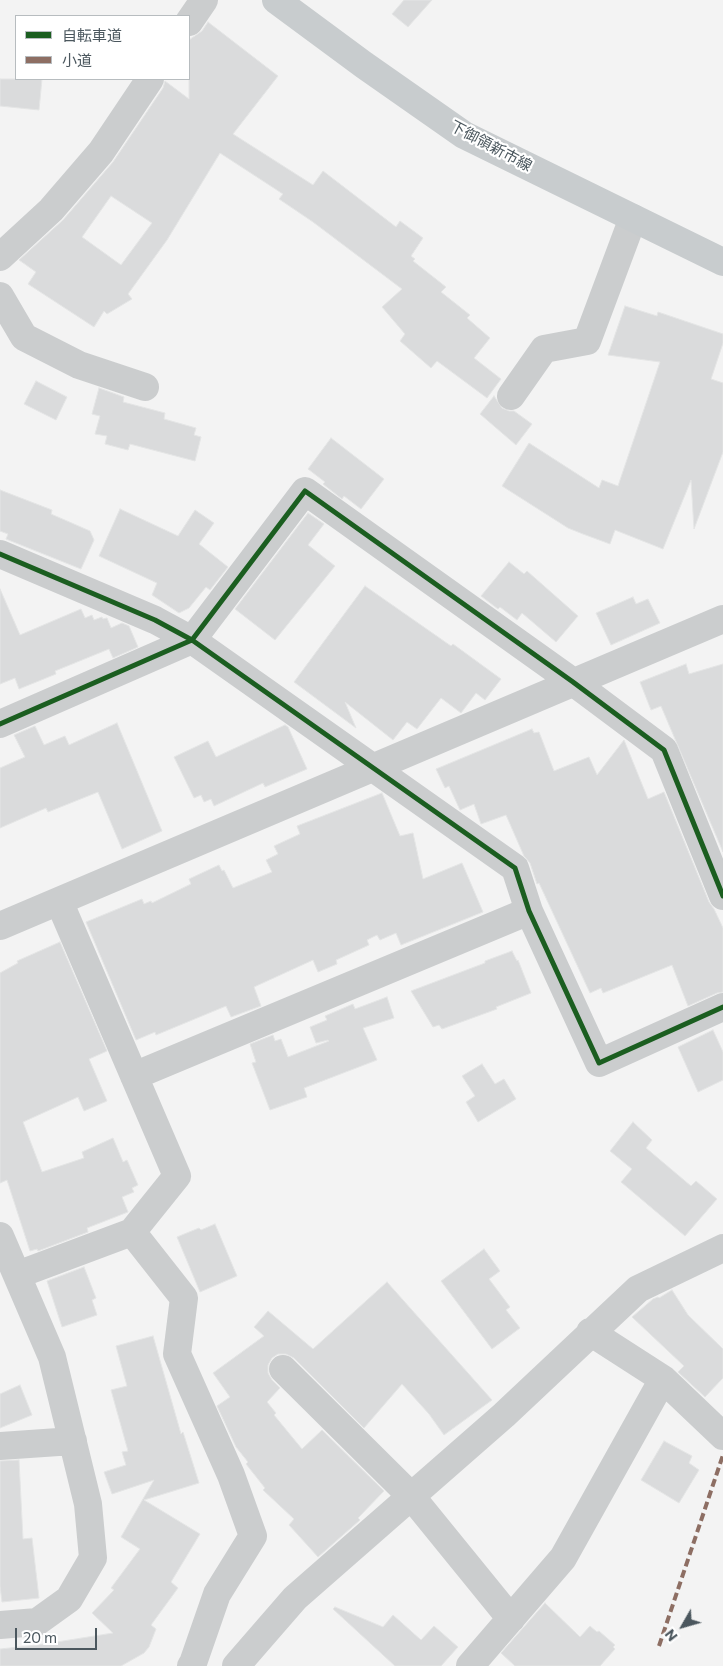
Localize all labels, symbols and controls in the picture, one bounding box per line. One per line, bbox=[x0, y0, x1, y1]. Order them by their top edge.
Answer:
legend bbox=[15, 15, 190, 80]
text: 自転車道 bbox=[62, 26, 122, 44]
text: 小道 bbox=[62, 51, 92, 69]
street label: 下御領新市線 bbox=[447, 117, 535, 175]
north arrow bbox=[658, 1601, 708, 1651]
scale bar bbox=[18, 1618, 100, 1650]
text: N bbox=[661, 1626, 681, 1645]
text: 20 m bbox=[23, 1628, 57, 1646]

